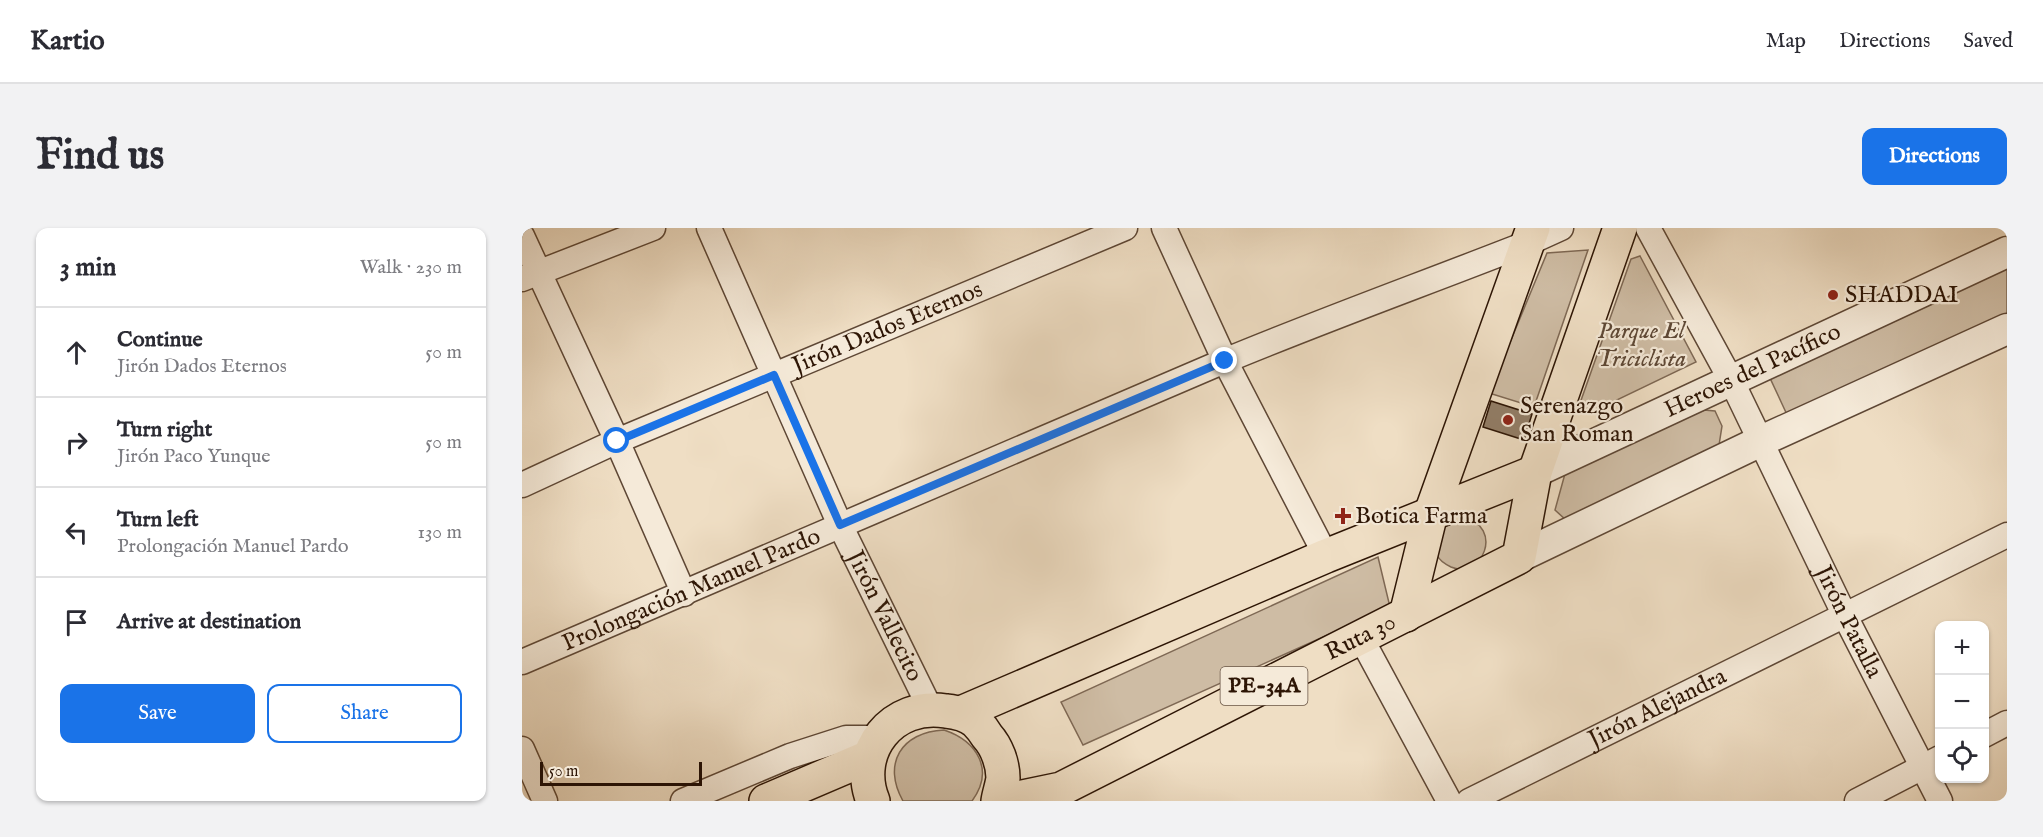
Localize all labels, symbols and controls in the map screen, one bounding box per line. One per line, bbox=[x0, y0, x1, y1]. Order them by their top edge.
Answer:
text: Kartio bbox=[30, 24, 105, 59]
text: Map bbox=[1766, 28, 1806, 55]
text: Directions bbox=[1839, 28, 1930, 55]
text: Saved bbox=[1963, 28, 2013, 55]
button: Directions bbox=[1862, 128, 2007, 185]
text: Find us bbox=[36, 130, 164, 183]
text: 3 min bbox=[60, 251, 116, 284]
text: Walk · 230 m bbox=[360, 255, 462, 280]
street label: Jirón Dados Eternos bbox=[785, 274, 987, 382]
place label: SHADDAI bbox=[1845, 280, 1958, 311]
marker: SHADDAI bbox=[1826, 288, 1840, 302]
park label: Parque El Triciclista bbox=[1596, 316, 1687, 375]
street label: Heroes del Pacífico bbox=[1659, 316, 1846, 425]
text: Continue bbox=[117, 326, 203, 354]
icon: ahead bbox=[60, 336, 93, 369]
text: 50 m bbox=[425, 340, 462, 365]
route end bbox=[1211, 347, 1237, 373]
text: Jirón Dados Eternos bbox=[117, 354, 287, 379]
place label: Serenazgo San Roman bbox=[1520, 391, 1634, 450]
marker: Serenazgo San Roman bbox=[1501, 413, 1515, 427]
text: Turn right bbox=[117, 416, 212, 444]
icon: right bbox=[60, 426, 93, 459]
route start bbox=[603, 427, 629, 453]
text: 50 m bbox=[425, 430, 462, 455]
text: Jirón Paco Yunque bbox=[117, 444, 270, 469]
place label: Botica Farma bbox=[1355, 501, 1488, 532]
text: Turn left bbox=[117, 506, 199, 534]
marker: Botica Farma bbox=[1336, 509, 1350, 523]
icon: left bbox=[60, 516, 93, 549]
text: 130 m bbox=[417, 520, 462, 545]
street label: Prolongación Manuel Pardo bbox=[557, 521, 825, 659]
text: Prolongación Manuel Pardo bbox=[117, 534, 349, 559]
street label: Jirón Vallecito bbox=[838, 543, 930, 687]
street label: Jirón Patalla bbox=[1806, 558, 1890, 684]
icon: arrive bbox=[60, 606, 93, 639]
street label: Ruta 30 bbox=[1320, 606, 1401, 668]
text: Arrive at destination bbox=[117, 608, 301, 636]
map controls bbox=[1935, 621, 1989, 783]
button: + bbox=[1935, 621, 1989, 675]
street label: Jirón Alejandra bbox=[1580, 660, 1732, 756]
road number: PE-34A bbox=[1220, 667, 1308, 705]
button: − bbox=[1935, 675, 1989, 729]
button: Save bbox=[60, 684, 255, 743]
button: Share bbox=[267, 684, 462, 743]
button: locate bbox=[1935, 729, 1989, 783]
scale bar bbox=[540, 759, 702, 786]
text: 50 m bbox=[549, 762, 578, 782]

